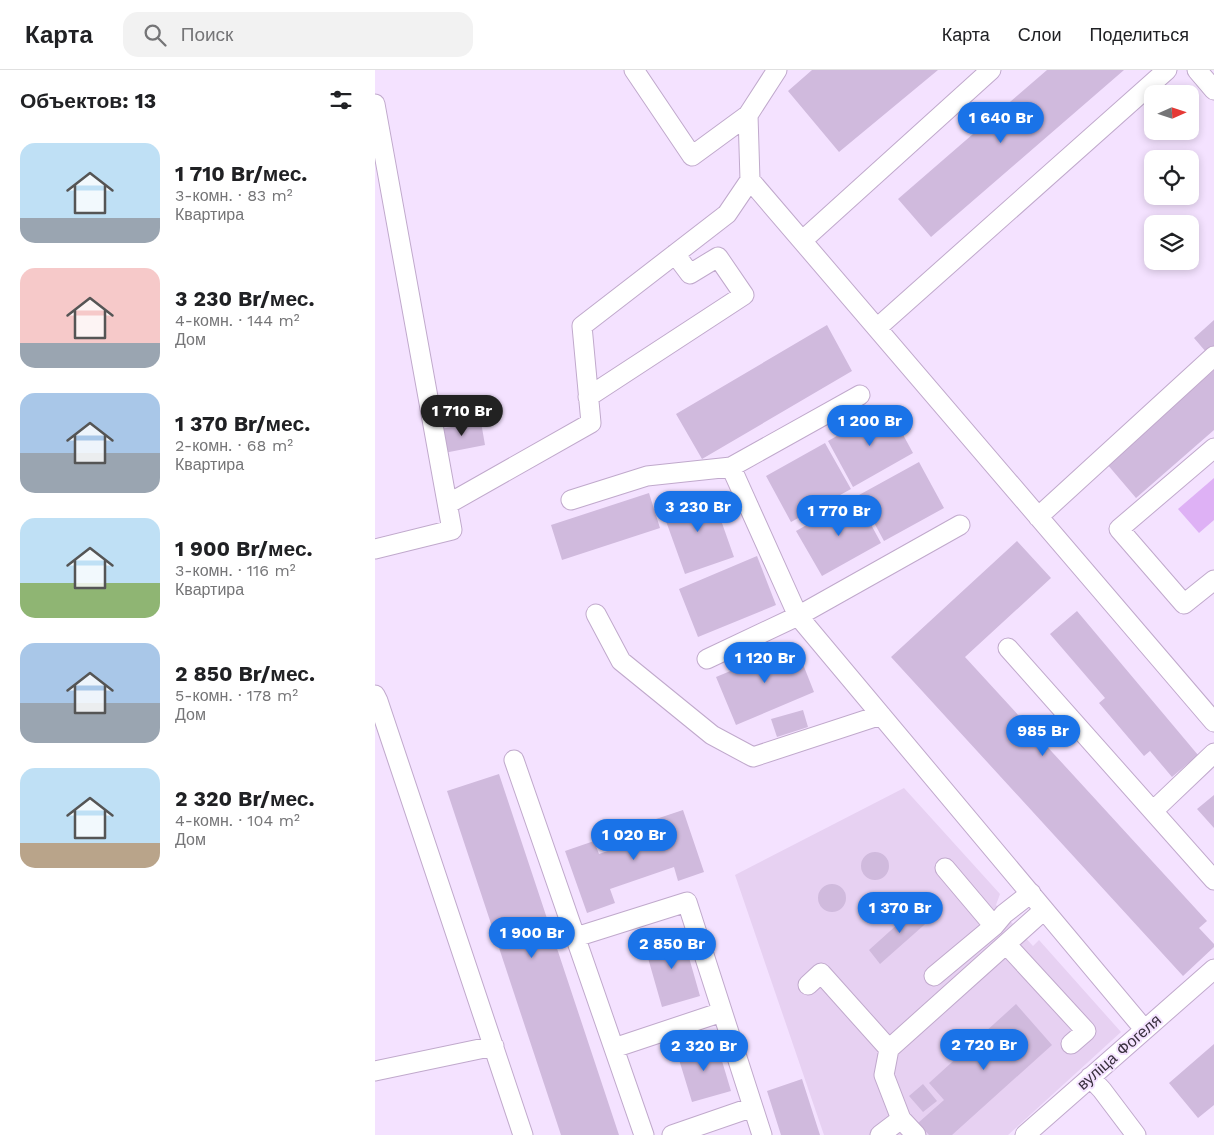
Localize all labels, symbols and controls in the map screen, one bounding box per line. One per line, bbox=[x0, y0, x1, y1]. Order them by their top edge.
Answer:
search box bbox=[123, 12, 473, 57]
text: Карта bbox=[25, 21, 93, 49]
icon: search bbox=[141, 21, 169, 49]
text: Поиск bbox=[181, 23, 233, 46]
text: Карта bbox=[942, 24, 990, 45]
text: Слои bbox=[1018, 24, 1062, 45]
text: Поделиться bbox=[1090, 24, 1189, 45]
north arrow bbox=[1144, 85, 1199, 140]
map controls bbox=[1144, 85, 1199, 270]
icon: filters bbox=[327, 86, 355, 114]
text: Объектов: 13 bbox=[20, 88, 156, 113]
pin: 1 640 Br bbox=[949, 102, 1053, 144]
text: 1 640 Br bbox=[969, 108, 1033, 127]
button: locate bbox=[1144, 150, 1199, 205]
text: 1 710 Br/мес. bbox=[175, 161, 307, 186]
icon: home bbox=[60, 163, 120, 223]
text: 3-комн. · 83 m² bbox=[175, 186, 293, 205]
text: Квартира bbox=[175, 205, 244, 224]
button: layers bbox=[1144, 215, 1199, 270]
text: 3 230 Br/мес. bbox=[175, 286, 315, 311]
icon: home bbox=[60, 288, 120, 348]
text: 4-комн. · 144 m² bbox=[175, 311, 300, 330]
text: Дом bbox=[175, 330, 206, 349]
pin: 1 710 Br bbox=[410, 394, 514, 437]
text: 1 710 Br bbox=[432, 401, 492, 420]
pin: 1 200 Br bbox=[818, 404, 922, 447]
text: 1 370 Br/мес. bbox=[175, 411, 310, 436]
text: 1 200 Br bbox=[838, 411, 902, 430]
icon: home bbox=[60, 413, 120, 473]
text: 2-комн. · 68 m² bbox=[175, 436, 293, 455]
text: Квартира bbox=[175, 455, 244, 474]
pin: 3 230 Br bbox=[646, 490, 750, 533]
pin: 1 770 Br bbox=[787, 494, 891, 537]
text: 3 230 Br bbox=[665, 497, 731, 516]
text: 1 770 Br bbox=[808, 501, 870, 520]
text: 1 900 Br/мес. bbox=[175, 536, 313, 561]
icon: home bbox=[60, 538, 120, 598]
text: 3-комн. · 116 m² bbox=[175, 561, 296, 580]
text: Квартира bbox=[175, 580, 244, 599]
pin: 1 120 Br bbox=[713, 642, 817, 684]
text: 1 120 Br bbox=[735, 648, 795, 667]
text: 2 850 Br/мес. bbox=[175, 661, 315, 686]
icon: home bbox=[60, 663, 120, 723]
text: 5-комн. · 178 m² bbox=[175, 686, 298, 705]
text: Дом bbox=[175, 705, 206, 724]
pin: 985 Br bbox=[1002, 714, 1084, 757]
text: 985 Br bbox=[1017, 721, 1069, 740]
text: 2 320 Br/мес. bbox=[175, 786, 315, 811]
icon: home bbox=[60, 788, 120, 848]
text: 4-комн. · 104 m² bbox=[175, 811, 300, 830]
pin: 1 020 Br bbox=[582, 818, 686, 861]
text: 1 020 Br bbox=[602, 825, 666, 844]
text: Дом bbox=[175, 830, 206, 849]
pin: 1 370 Br bbox=[848, 892, 952, 934]
text: 1 370 Br bbox=[869, 898, 931, 917]
pin: 1 900 Br bbox=[480, 916, 584, 959]
text: 1 900 Br bbox=[500, 923, 564, 942]
pin: 2 850 Br bbox=[620, 928, 724, 970]
text: 2 850 Br bbox=[639, 934, 705, 953]
street label: вуліца Фогеля bbox=[1073, 1010, 1165, 1094]
pin: 2 720 Br bbox=[932, 1028, 1036, 1071]
pin: 2 320 Br bbox=[652, 1030, 756, 1072]
text: 2 720 Br bbox=[951, 1035, 1017, 1054]
text: 2 320 Br bbox=[671, 1036, 737, 1055]

